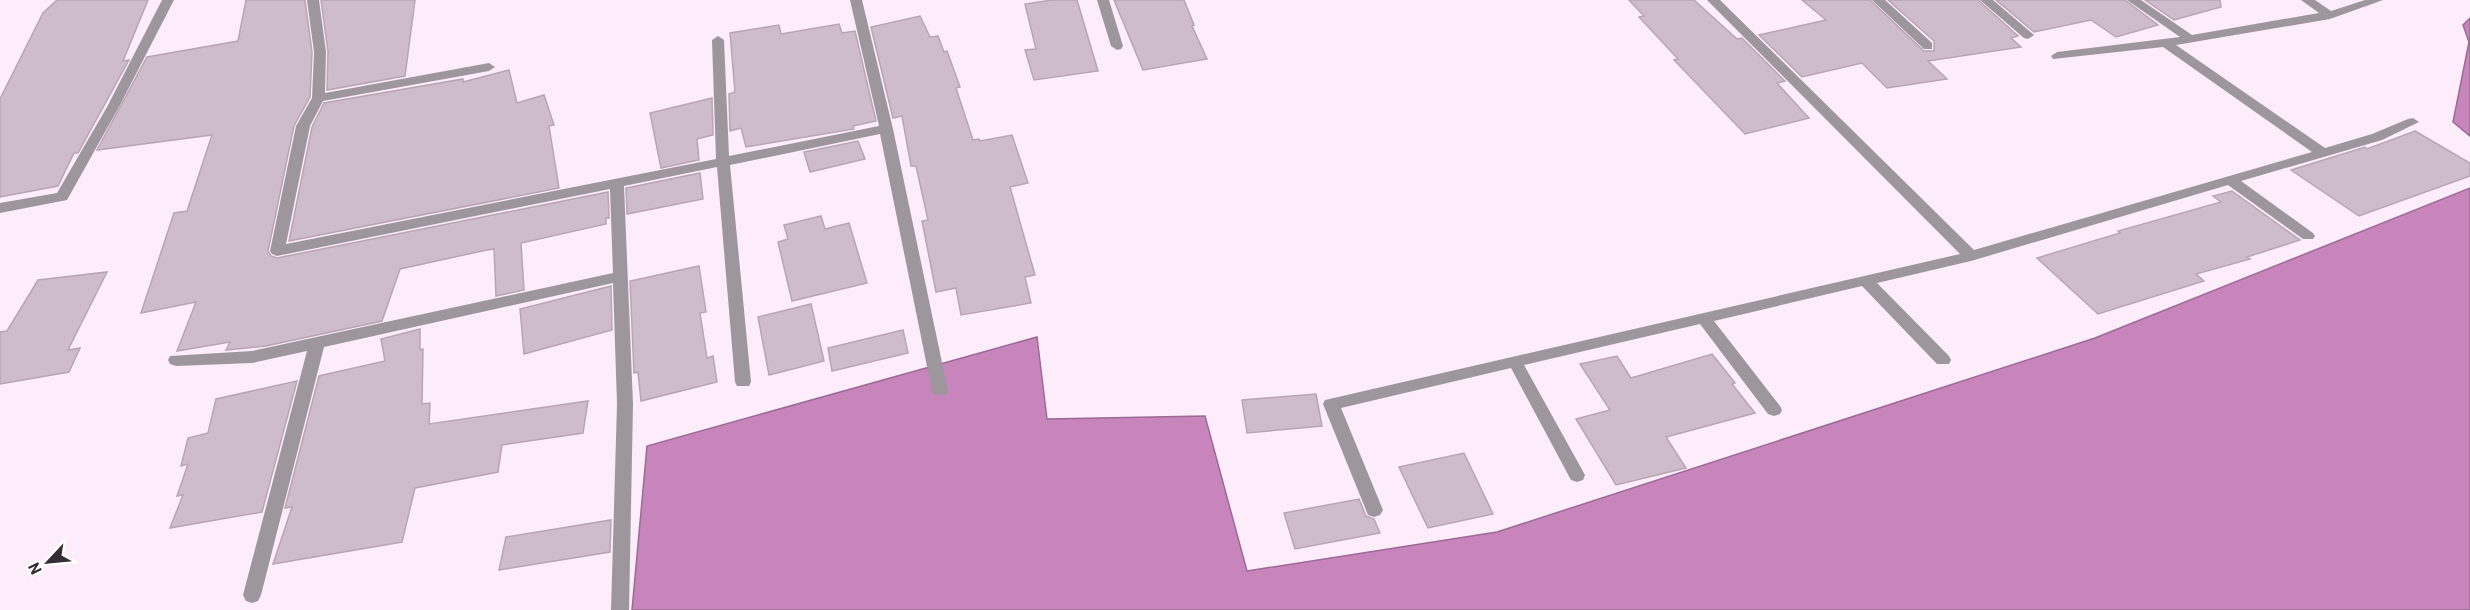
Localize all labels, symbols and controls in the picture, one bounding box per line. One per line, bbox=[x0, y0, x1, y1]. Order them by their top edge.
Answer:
north arrow bbox=[18, 532, 78, 592]
text: N bbox=[23, 560, 45, 578]

